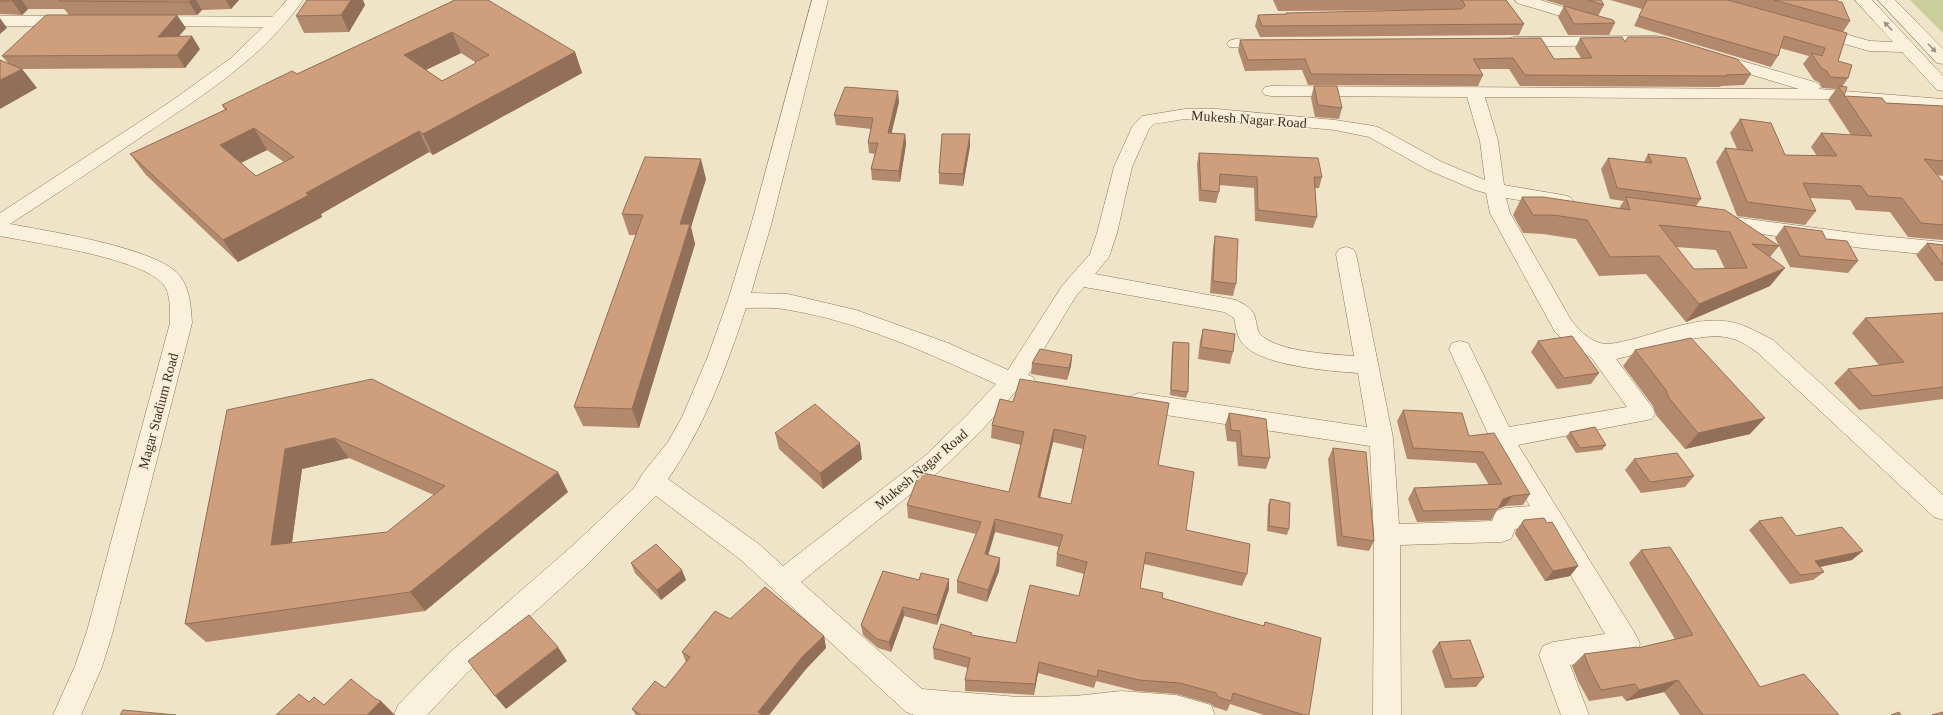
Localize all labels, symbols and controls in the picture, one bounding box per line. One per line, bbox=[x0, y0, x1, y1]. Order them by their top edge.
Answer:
one-way arrow bbox=[1883, 21, 1892, 32]
one-way arrow bbox=[1927, 43, 1937, 53]
street label: Mukesh Nagar Road bbox=[1191, 108, 1307, 131]
street label: Magar Stadium Road bbox=[136, 351, 181, 471]
street label: Mukesh Nagar Road bbox=[872, 426, 971, 512]

